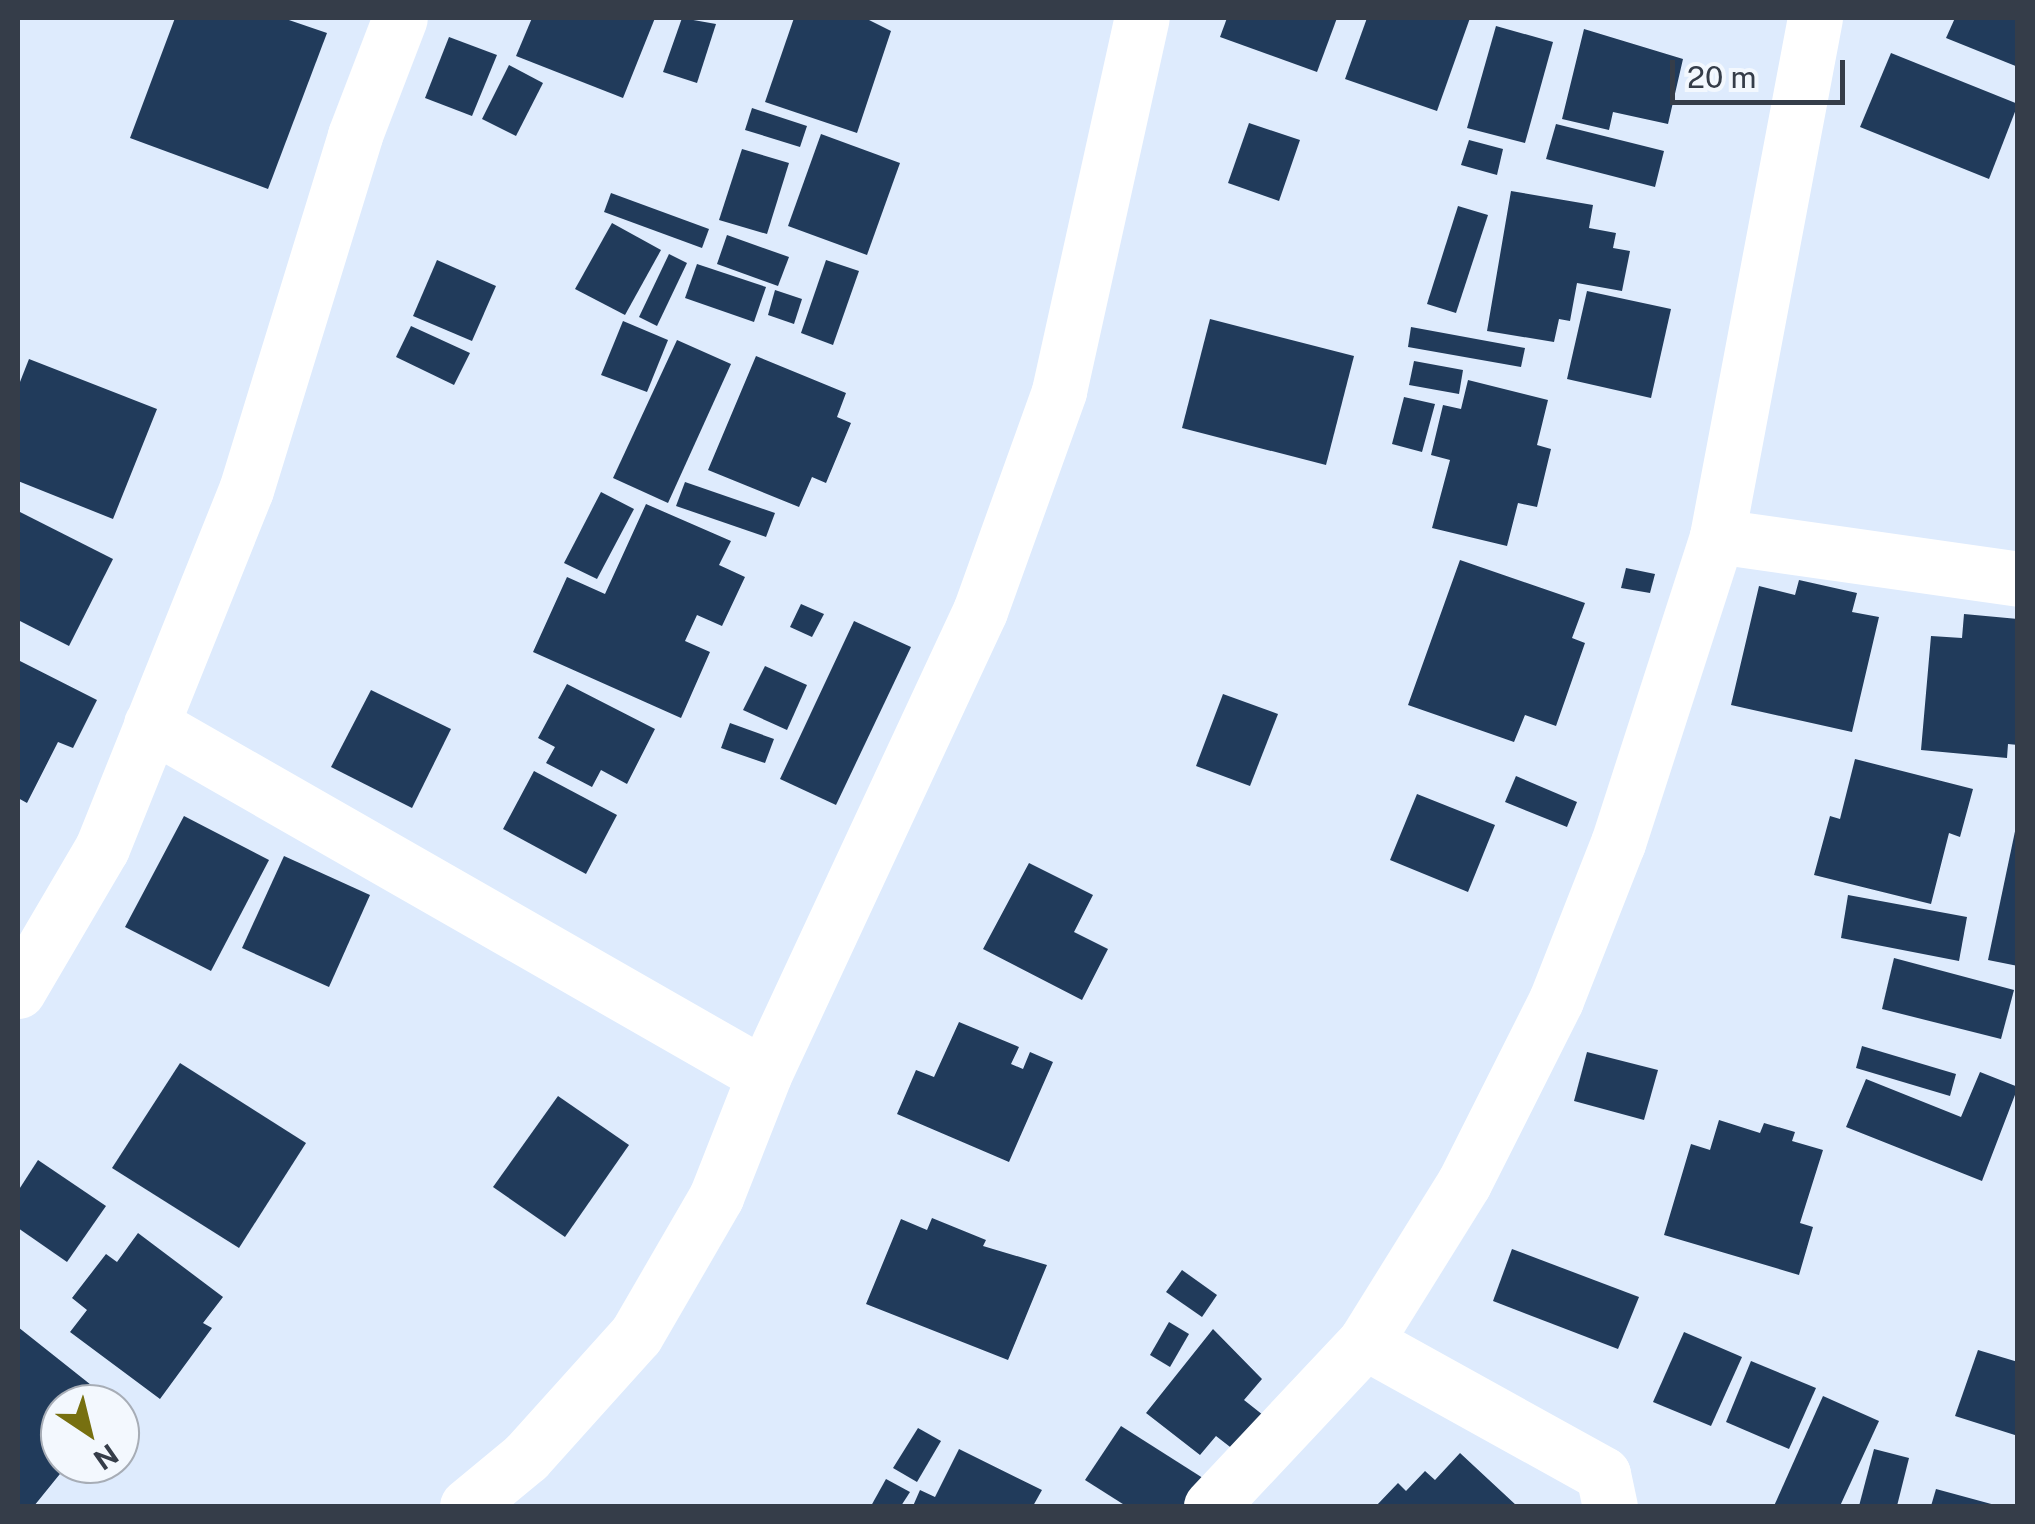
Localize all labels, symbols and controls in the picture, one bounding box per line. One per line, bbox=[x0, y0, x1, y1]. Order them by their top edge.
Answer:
scale bar bbox=[1675, 40, 1850, 102]
text: 20 m bbox=[1687, 59, 1756, 95]
north arrow bbox=[40, 1384, 140, 1484]
text: N bbox=[88, 1438, 125, 1477]

